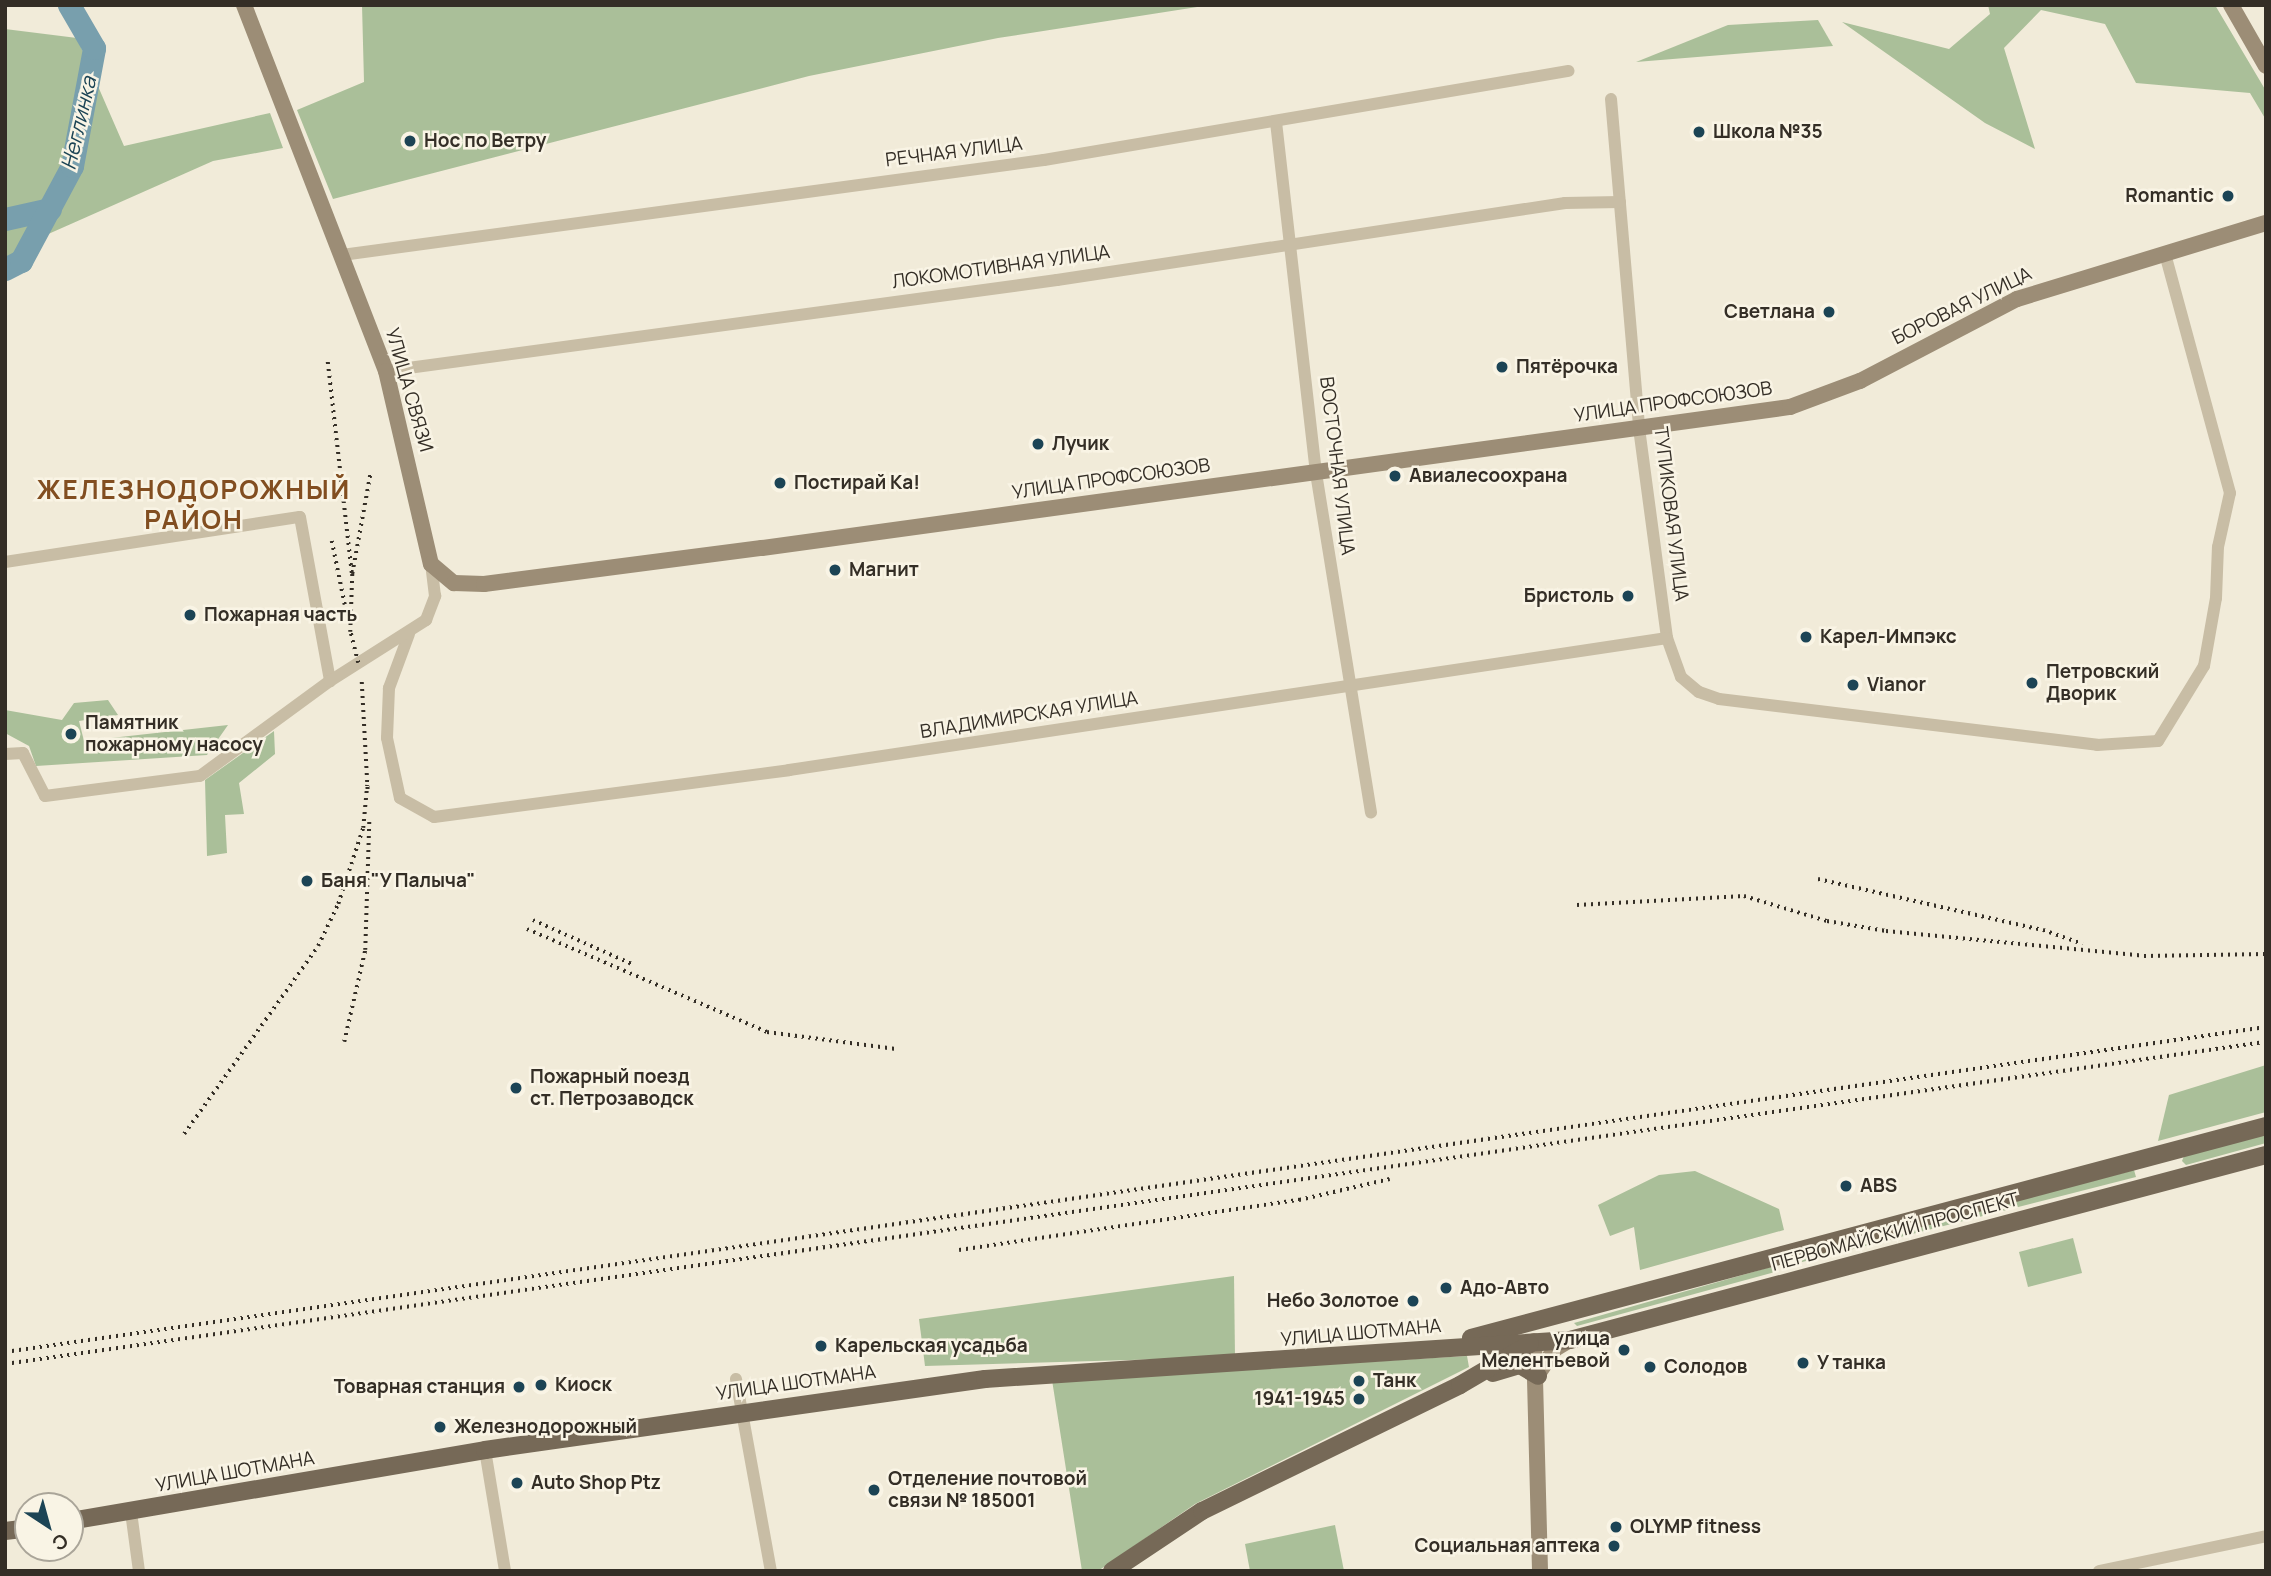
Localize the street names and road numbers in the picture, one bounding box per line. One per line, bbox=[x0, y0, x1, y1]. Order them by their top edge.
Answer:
street label: РЕЧНАЯ УЛИЦА bbox=[884, 132, 1024, 172]
street label: ЛОКОМОТИВНАЯ УЛИЦА bbox=[890, 240, 1112, 294]
street label: БОРОВАЯ УЛИЦА bbox=[1889, 262, 2035, 350]
street label: УЛИЦА СВЯЗИ bbox=[380, 325, 438, 455]
street label: ВОСТОЧНАЯ УЛИЦА bbox=[1315, 375, 1359, 557]
street label: УЛИЦА ПРОФСОЮЗОВ bbox=[1573, 377, 1773, 427]
street label: ТУПИКОВАЯ УЛИЦА bbox=[1649, 425, 1693, 603]
street label: УЛИЦА ПРОФСОЮЗОВ bbox=[1011, 454, 1211, 504]
street label: ВЛАДИМИРСКАЯ УЛИЦА bbox=[918, 687, 1140, 743]
street label: ПЕРВОМАЙСКИЙ ПРОСПЕКТ bbox=[1769, 1188, 2021, 1276]
street label: УЛИЦА ШОТМАНА bbox=[1280, 1315, 1442, 1351]
street label: УЛИЦА ШОТМАНА bbox=[715, 1360, 877, 1406]
street label: УЛИЦА ШОТМАНА bbox=[154, 1447, 316, 1497]

